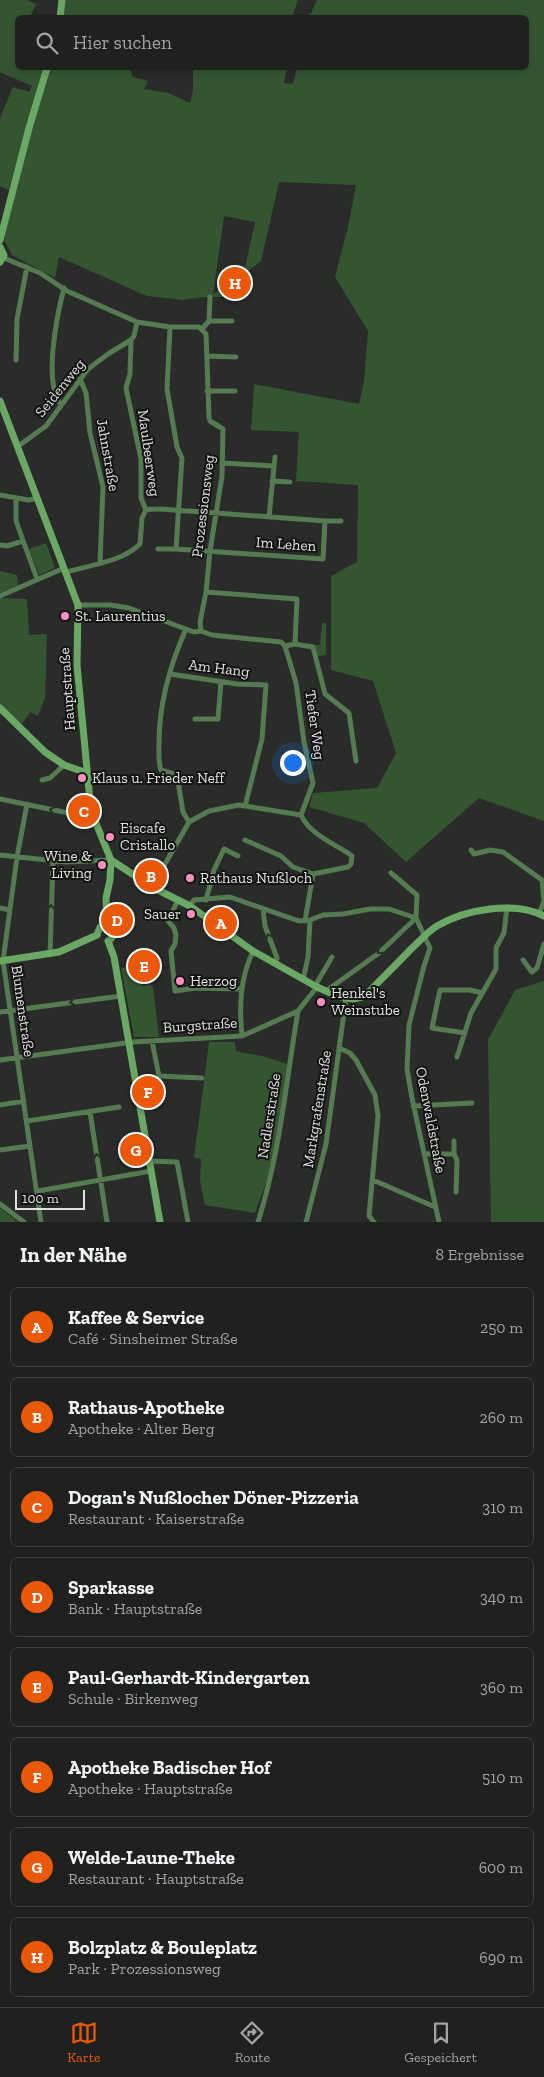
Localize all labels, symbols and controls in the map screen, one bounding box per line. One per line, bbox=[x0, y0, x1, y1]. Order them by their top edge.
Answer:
search box bbox=[15, 15, 529, 70]
icon: search bbox=[33, 29, 61, 57]
text: Hier suchen bbox=[73, 31, 172, 54]
pin: H bbox=[219, 264, 251, 302]
street label: Seidenweg bbox=[31, 355, 89, 421]
street label: Maulbeerweg bbox=[134, 408, 164, 498]
street label: Jahnstraße bbox=[93, 417, 123, 493]
street label: Prozessionsweg bbox=[188, 454, 218, 558]
street label: Im Lehen bbox=[255, 533, 317, 555]
place label: St. Laurentius bbox=[75, 607, 166, 625]
marker: St. Laurentius bbox=[59, 610, 71, 622]
street label: Hauptstraße bbox=[55, 647, 79, 731]
street label: Am Hang bbox=[187, 655, 251, 681]
street label: Tiefer Weg bbox=[301, 689, 329, 761]
your location bbox=[280, 750, 306, 776]
place label: Klaus u. Frieder Neff bbox=[92, 769, 225, 787]
marker: Klaus u. Frieder Neff bbox=[76, 772, 88, 784]
pin: C bbox=[68, 792, 100, 830]
one-way arrow bbox=[49, 805, 58, 816]
place label: Eiscafe Cristallo bbox=[120, 819, 176, 854]
marker: Eiscafe Cristallo bbox=[104, 831, 116, 843]
place label: Wine & Living bbox=[44, 847, 92, 882]
pin: B bbox=[135, 857, 167, 895]
marker: Wine & Living bbox=[96, 859, 108, 871]
place label: Rathaus Nußloch bbox=[200, 869, 313, 887]
marker: Rathaus Nußloch bbox=[184, 872, 196, 884]
pin: D bbox=[101, 901, 133, 939]
one-way arrow bbox=[46, 904, 56, 912]
pin: A bbox=[205, 904, 237, 942]
place label: Sauer bbox=[144, 905, 181, 923]
marker: Sauer bbox=[185, 908, 197, 920]
one-way arrow bbox=[265, 933, 275, 942]
one-way arrow bbox=[377, 945, 386, 954]
pin: E bbox=[128, 947, 160, 985]
street label: Blumenstraße bbox=[8, 964, 38, 1058]
place label: Herzog bbox=[190, 972, 237, 990]
marker: Herzog bbox=[174, 975, 186, 987]
place label: Henkel's Weinstube bbox=[331, 984, 400, 1019]
one-way arrow bbox=[69, 996, 77, 1007]
marker: Henkel's Weinstube bbox=[315, 996, 327, 1008]
street label: Burgstraße bbox=[162, 1013, 238, 1037]
street label: Markgrafenstraße bbox=[299, 1049, 335, 1169]
street label: Odenwaldstraße bbox=[412, 1065, 450, 1175]
street label: Nadlerstraße bbox=[253, 1072, 285, 1160]
pin: F bbox=[132, 1073, 164, 1111]
pin: G bbox=[120, 1131, 152, 1169]
one-way arrow bbox=[93, 1152, 103, 1161]
scale bar bbox=[15, 1187, 85, 1210]
text: 100 m bbox=[22, 1190, 59, 1207]
text: In der Nähe bbox=[20, 1242, 127, 1267]
text: 8 Ergebnisse bbox=[436, 1245, 524, 1264]
text: Kaffee & Service bbox=[68, 1306, 204, 1329]
text: A bbox=[32, 1318, 43, 1337]
text: 250 m bbox=[480, 1318, 523, 1337]
text: Café · Sinsheimer Straße bbox=[68, 1329, 238, 1348]
text: Rathaus-Apotheke bbox=[68, 1396, 224, 1419]
text: B bbox=[32, 1408, 42, 1427]
text: 260 m bbox=[480, 1408, 523, 1427]
text: Apotheke · Alter Berg bbox=[68, 1419, 214, 1438]
text: Dogan's Nußlocher Döner-Pizzeria bbox=[68, 1486, 359, 1509]
text: C bbox=[32, 1498, 42, 1517]
text: 310 m bbox=[482, 1498, 523, 1517]
text: Restaurant · Kaiserstraße bbox=[68, 1509, 244, 1528]
text: Sparkasse bbox=[68, 1576, 154, 1599]
text: D bbox=[31, 1588, 43, 1607]
text: 340 m bbox=[480, 1588, 523, 1607]
text: Bank · Hauptstraße bbox=[68, 1599, 202, 1618]
text: Paul-Gerhardt-Kindergarten bbox=[68, 1666, 310, 1689]
text: E bbox=[32, 1678, 42, 1697]
text: 360 m bbox=[480, 1678, 523, 1697]
text: Schule · Birkenweg bbox=[68, 1689, 198, 1708]
text: Apotheke Badischer Hof bbox=[68, 1756, 271, 1779]
text: F bbox=[32, 1768, 42, 1787]
text: 510 m bbox=[482, 1768, 523, 1787]
text: Apotheke · Hauptstraße bbox=[68, 1779, 233, 1798]
text: Welde-Laune-Theke bbox=[68, 1846, 235, 1869]
text: G bbox=[32, 1858, 42, 1877]
text: 600 m bbox=[479, 1858, 523, 1877]
text: Restaurant · Hauptstraße bbox=[68, 1869, 244, 1888]
text: Bolzplatz & Bouleplatz bbox=[68, 1936, 257, 1959]
text: H bbox=[31, 1948, 43, 1967]
text: 690 m bbox=[479, 1948, 523, 1967]
text: Park · Prozessionsweg bbox=[68, 1959, 221, 1978]
tab: Karte bbox=[67, 2019, 101, 2066]
tab: Route bbox=[235, 2019, 270, 2066]
tab: Gespeichert bbox=[404, 2019, 477, 2066]

